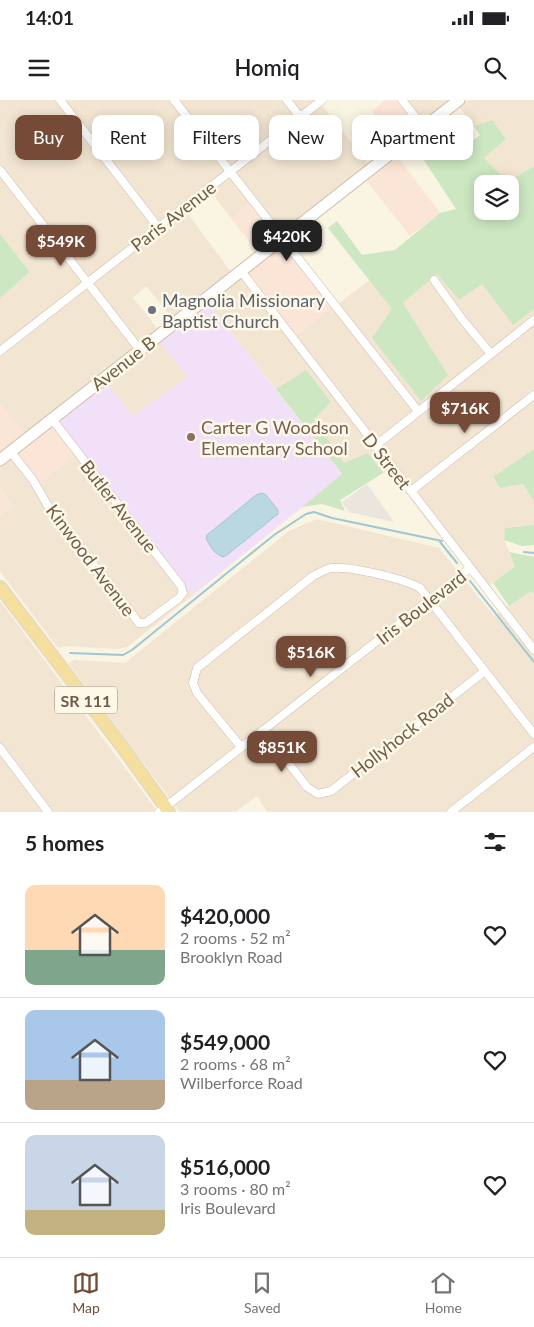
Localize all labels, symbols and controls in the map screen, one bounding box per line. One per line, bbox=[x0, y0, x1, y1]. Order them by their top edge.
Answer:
text: 14:01 bbox=[25, 6, 74, 29]
icon: menu bbox=[25, 54, 53, 82]
text: Homiq bbox=[234, 54, 300, 81]
icon: search bbox=[481, 54, 509, 82]
chip: Buy bbox=[15, 115, 82, 160]
chip: Rent bbox=[92, 115, 164, 160]
chip: Filters bbox=[174, 115, 259, 160]
chip: New bbox=[269, 115, 342, 160]
chip: Apartment bbox=[352, 115, 473, 160]
map controls bbox=[474, 175, 519, 220]
button: layers bbox=[474, 175, 519, 220]
street label: Paris Avenue bbox=[126, 176, 220, 256]
pin: $420K bbox=[252, 220, 322, 262]
pin: $549K bbox=[26, 224, 96, 267]
text: $420K bbox=[263, 226, 311, 245]
text: $549K bbox=[37, 231, 85, 250]
place label: Magnolia Missionary Baptist Church bbox=[162, 289, 326, 332]
marker: Magnolia Missionary Baptist Church bbox=[146, 304, 158, 316]
street label: Avenue B bbox=[86, 331, 160, 395]
pin: $716K bbox=[430, 392, 500, 434]
text: $716K bbox=[441, 398, 489, 417]
place label: Carter G Woodson Elementary School bbox=[201, 416, 349, 459]
street label: D Street bbox=[358, 428, 416, 494]
marker: Carter G Woodson Elementary School bbox=[185, 431, 197, 443]
street label: Butler Avenue bbox=[76, 455, 162, 557]
street label: Kinwood Avenue bbox=[42, 500, 140, 620]
street label: Iris Boulevard bbox=[372, 565, 470, 649]
pin: $516K bbox=[276, 636, 346, 678]
text: $516K bbox=[287, 642, 335, 661]
road number: SR 111 bbox=[55, 686, 117, 714]
street label: Hollyhock Road bbox=[346, 688, 458, 782]
pin: $851K bbox=[247, 730, 317, 773]
text: $851K bbox=[258, 737, 306, 756]
icon: filters bbox=[481, 828, 509, 856]
text: 5 homes bbox=[25, 830, 104, 855]
text: $420,000 bbox=[180, 903, 270, 928]
icon: home bbox=[65, 905, 125, 965]
icon: heart bbox=[481, 921, 509, 949]
text: 2 rooms · 52 m² bbox=[180, 928, 291, 947]
text: Brooklyn Road bbox=[180, 947, 282, 966]
text: $549,000 bbox=[180, 1029, 270, 1054]
icon: home bbox=[65, 1030, 125, 1090]
icon: heart bbox=[481, 1046, 509, 1074]
text: 2 rooms · 68 m² bbox=[180, 1054, 291, 1073]
text: Wilberforce Road bbox=[180, 1073, 303, 1092]
text: $516,000 bbox=[180, 1154, 270, 1179]
icon: home bbox=[65, 1155, 125, 1215]
icon: heart bbox=[481, 1171, 509, 1199]
text: 3 rooms · 80 m² bbox=[180, 1179, 291, 1198]
text: Iris Boulevard bbox=[180, 1198, 276, 1217]
tab: Map bbox=[72, 1269, 100, 1316]
tab: Saved bbox=[244, 1269, 281, 1316]
tab: Home bbox=[425, 1269, 462, 1316]

